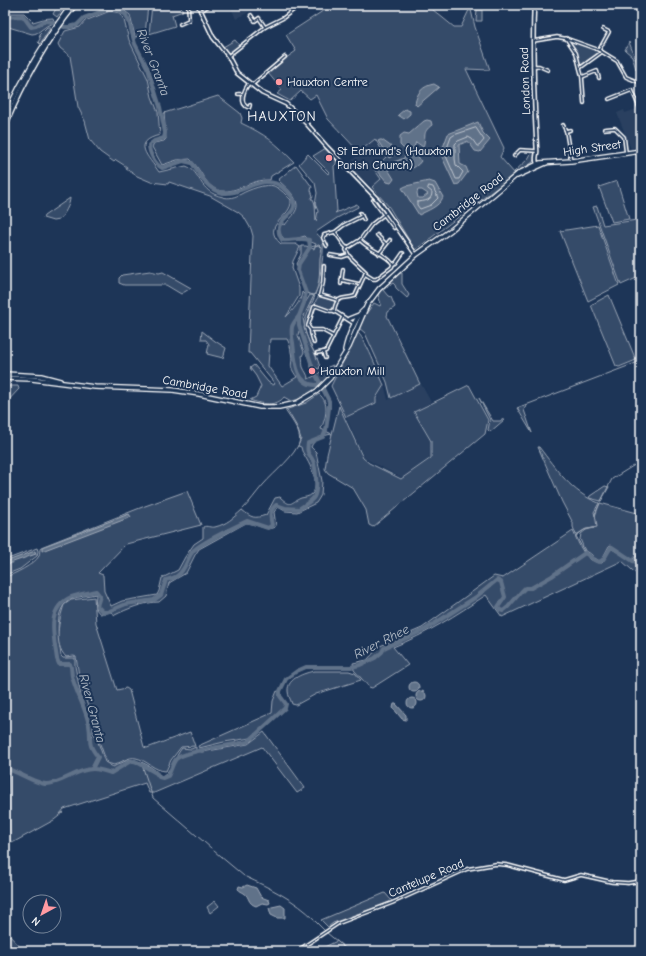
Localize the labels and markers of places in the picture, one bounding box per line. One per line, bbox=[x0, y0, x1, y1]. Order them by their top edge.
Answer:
place label: Hauxton Centre bbox=[287, 75, 368, 89]
marker: Hauxton Centre bbox=[274, 77, 284, 87]
place label: St Edmund's (Hauxton Parish Church) bbox=[337, 144, 452, 172]
marker: St Edmund's (Hauxton Parish Church) bbox=[324, 153, 334, 163]
place label: Hauxton Mill bbox=[320, 364, 385, 378]
marker: Hauxton Mill bbox=[307, 366, 317, 376]

